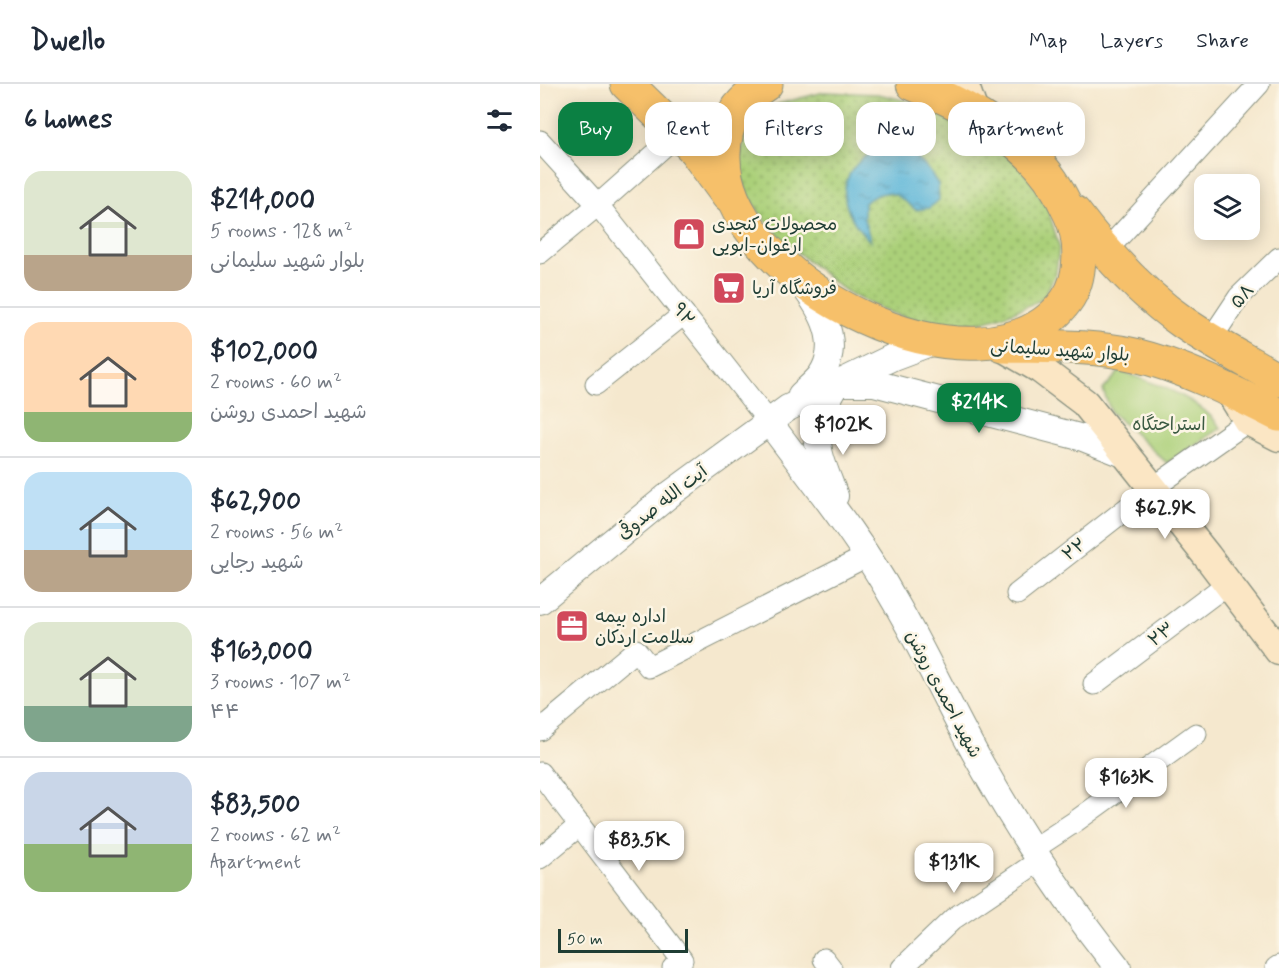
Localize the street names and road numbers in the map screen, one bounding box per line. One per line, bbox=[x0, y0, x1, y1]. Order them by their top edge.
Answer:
street label: ۵۸ bbox=[1225, 279, 1260, 314]
street label: ۹۲ bbox=[667, 298, 700, 331]
street label: بلوار شهید سلیمانی bbox=[990, 334, 1130, 368]
street label: آیت الله صدوقی bbox=[612, 458, 714, 546]
street label: ۲۲ bbox=[1058, 533, 1092, 567]
street label: ۲۳ bbox=[1144, 617, 1180, 652]
street label: شهید احمدی روشن bbox=[899, 627, 987, 762]

